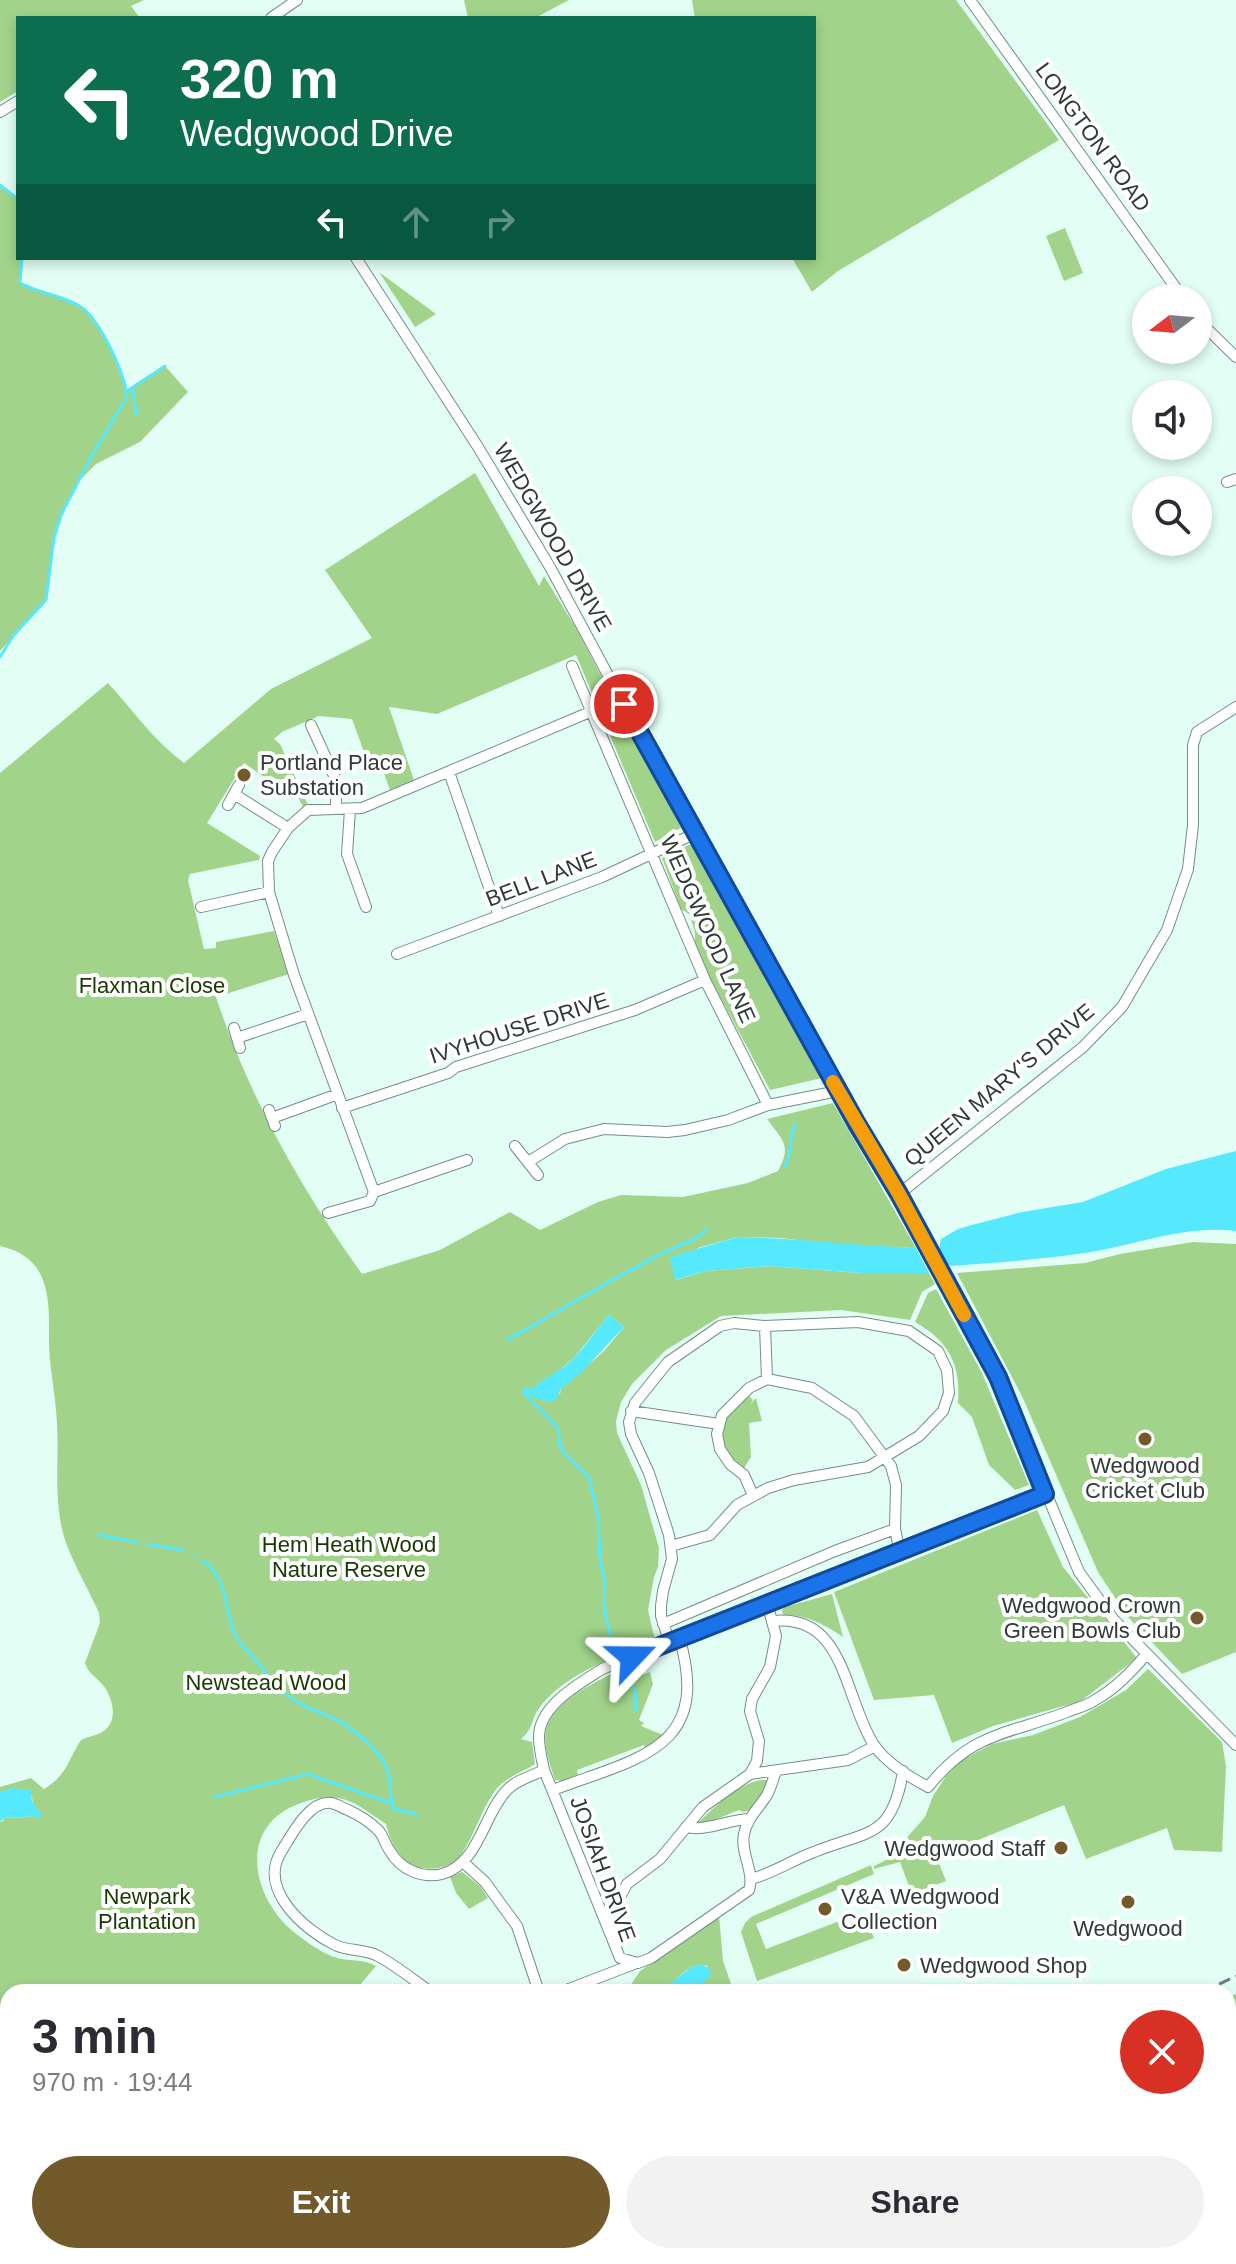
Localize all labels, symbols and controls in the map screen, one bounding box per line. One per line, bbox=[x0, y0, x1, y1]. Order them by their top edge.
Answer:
text: 320 m bbox=[180, 47, 339, 110]
icon: left bbox=[48, 48, 152, 152]
street label: LONGTON ROAD bbox=[1031, 58, 1155, 216]
text: Wedgwood Drive bbox=[180, 113, 453, 154]
icon: left bbox=[310, 200, 354, 244]
icon: ahead bbox=[394, 200, 438, 244]
icon: right bbox=[478, 200, 522, 244]
north arrow bbox=[1132, 284, 1212, 364]
map controls bbox=[1132, 284, 1212, 556]
button: sound bbox=[1132, 380, 1212, 460]
street label: WEDGWOOD DRIVE bbox=[489, 439, 617, 635]
button: search bbox=[1132, 476, 1212, 556]
pin bbox=[590, 670, 658, 738]
icon: arrive bbox=[602, 682, 646, 726]
place label: Portland Place Substation bbox=[260, 750, 403, 800]
marker: Portland Place Substation bbox=[235, 766, 253, 784]
street label: WEDGWOOD LANE bbox=[655, 831, 761, 1027]
street label: BELL LANE bbox=[482, 846, 600, 912]
park label: Flaxman Close bbox=[79, 973, 225, 998]
street label: IVYHOUSE DRIVE bbox=[426, 987, 612, 1069]
street label: QUEEN MARY'S DRIVE bbox=[899, 998, 1099, 1172]
marker: Wedgwood Cricket Club bbox=[1136, 1430, 1154, 1448]
place label: Wedgwood Cricket Club bbox=[1085, 1453, 1205, 1503]
park label: Hem Heath Wood Nature Reserve bbox=[262, 1532, 436, 1582]
place label: Wedgwood Crown Green Bowls Club bbox=[1002, 1593, 1181, 1643]
marker: Wedgwood Crown Green Bowls Club bbox=[1188, 1609, 1206, 1627]
position arrow bbox=[590, 1615, 674, 1699]
park label: Newstead Wood bbox=[185, 1670, 347, 1695]
street label: JOSIAH DRIVE bbox=[565, 1793, 641, 1945]
place label: Wedgwood Staff bbox=[884, 1836, 1046, 1861]
marker: Wedgwood Staff bbox=[1052, 1839, 1070, 1857]
park label: Newpark Plantation bbox=[98, 1884, 196, 1934]
place label: V&A Wedgwood Collection bbox=[841, 1884, 1000, 1934]
marker: Wedgwood bbox=[1119, 1893, 1137, 1911]
marker: V&A Wedgwood Collection bbox=[816, 1900, 834, 1918]
place label: Wedgwood bbox=[1073, 1916, 1183, 1941]
place label: Wedgwood Shop bbox=[920, 1953, 1087, 1978]
marker: Wedgwood Shop bbox=[895, 1956, 913, 1974]
text: 3 min bbox=[32, 2010, 157, 2063]
button: close bbox=[1120, 2010, 1204, 2094]
text: 970 m · 19:44 bbox=[32, 2067, 192, 2097]
button: Exit bbox=[32, 2156, 610, 2248]
button: Share bbox=[626, 2156, 1204, 2248]

